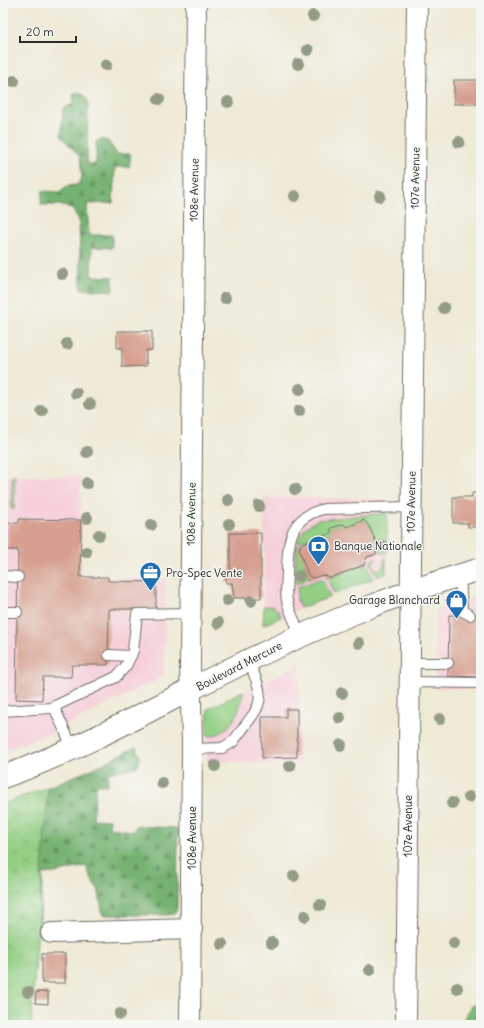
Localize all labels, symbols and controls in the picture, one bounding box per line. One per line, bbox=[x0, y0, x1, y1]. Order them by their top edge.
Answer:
scale bar bbox=[20, 18, 76, 44]
text: 20 m bbox=[26, 24, 54, 39]
street label: 107e Avenue bbox=[407, 147, 423, 209]
street label: 108e Avenue bbox=[186, 158, 202, 222]
street label: 107e Avenue bbox=[403, 471, 419, 533]
street label: 108e Avenue bbox=[183, 482, 199, 546]
bank icon: Banque Nationale bbox=[306, 533, 332, 566]
place label: Banque Nationale bbox=[334, 539, 422, 553]
office icon: Pro-Spec Vente bbox=[137, 560, 163, 593]
place label: Pro-Spec Vente bbox=[166, 566, 242, 580]
shop icon: Garage Blanchard bbox=[443, 587, 469, 620]
place label: Garage Blanchard bbox=[349, 593, 441, 607]
street label: Boulevard Mercure bbox=[194, 638, 284, 694]
street label: 107e Avenue bbox=[401, 795, 415, 857]
street label: 108e Avenue bbox=[185, 806, 199, 870]

